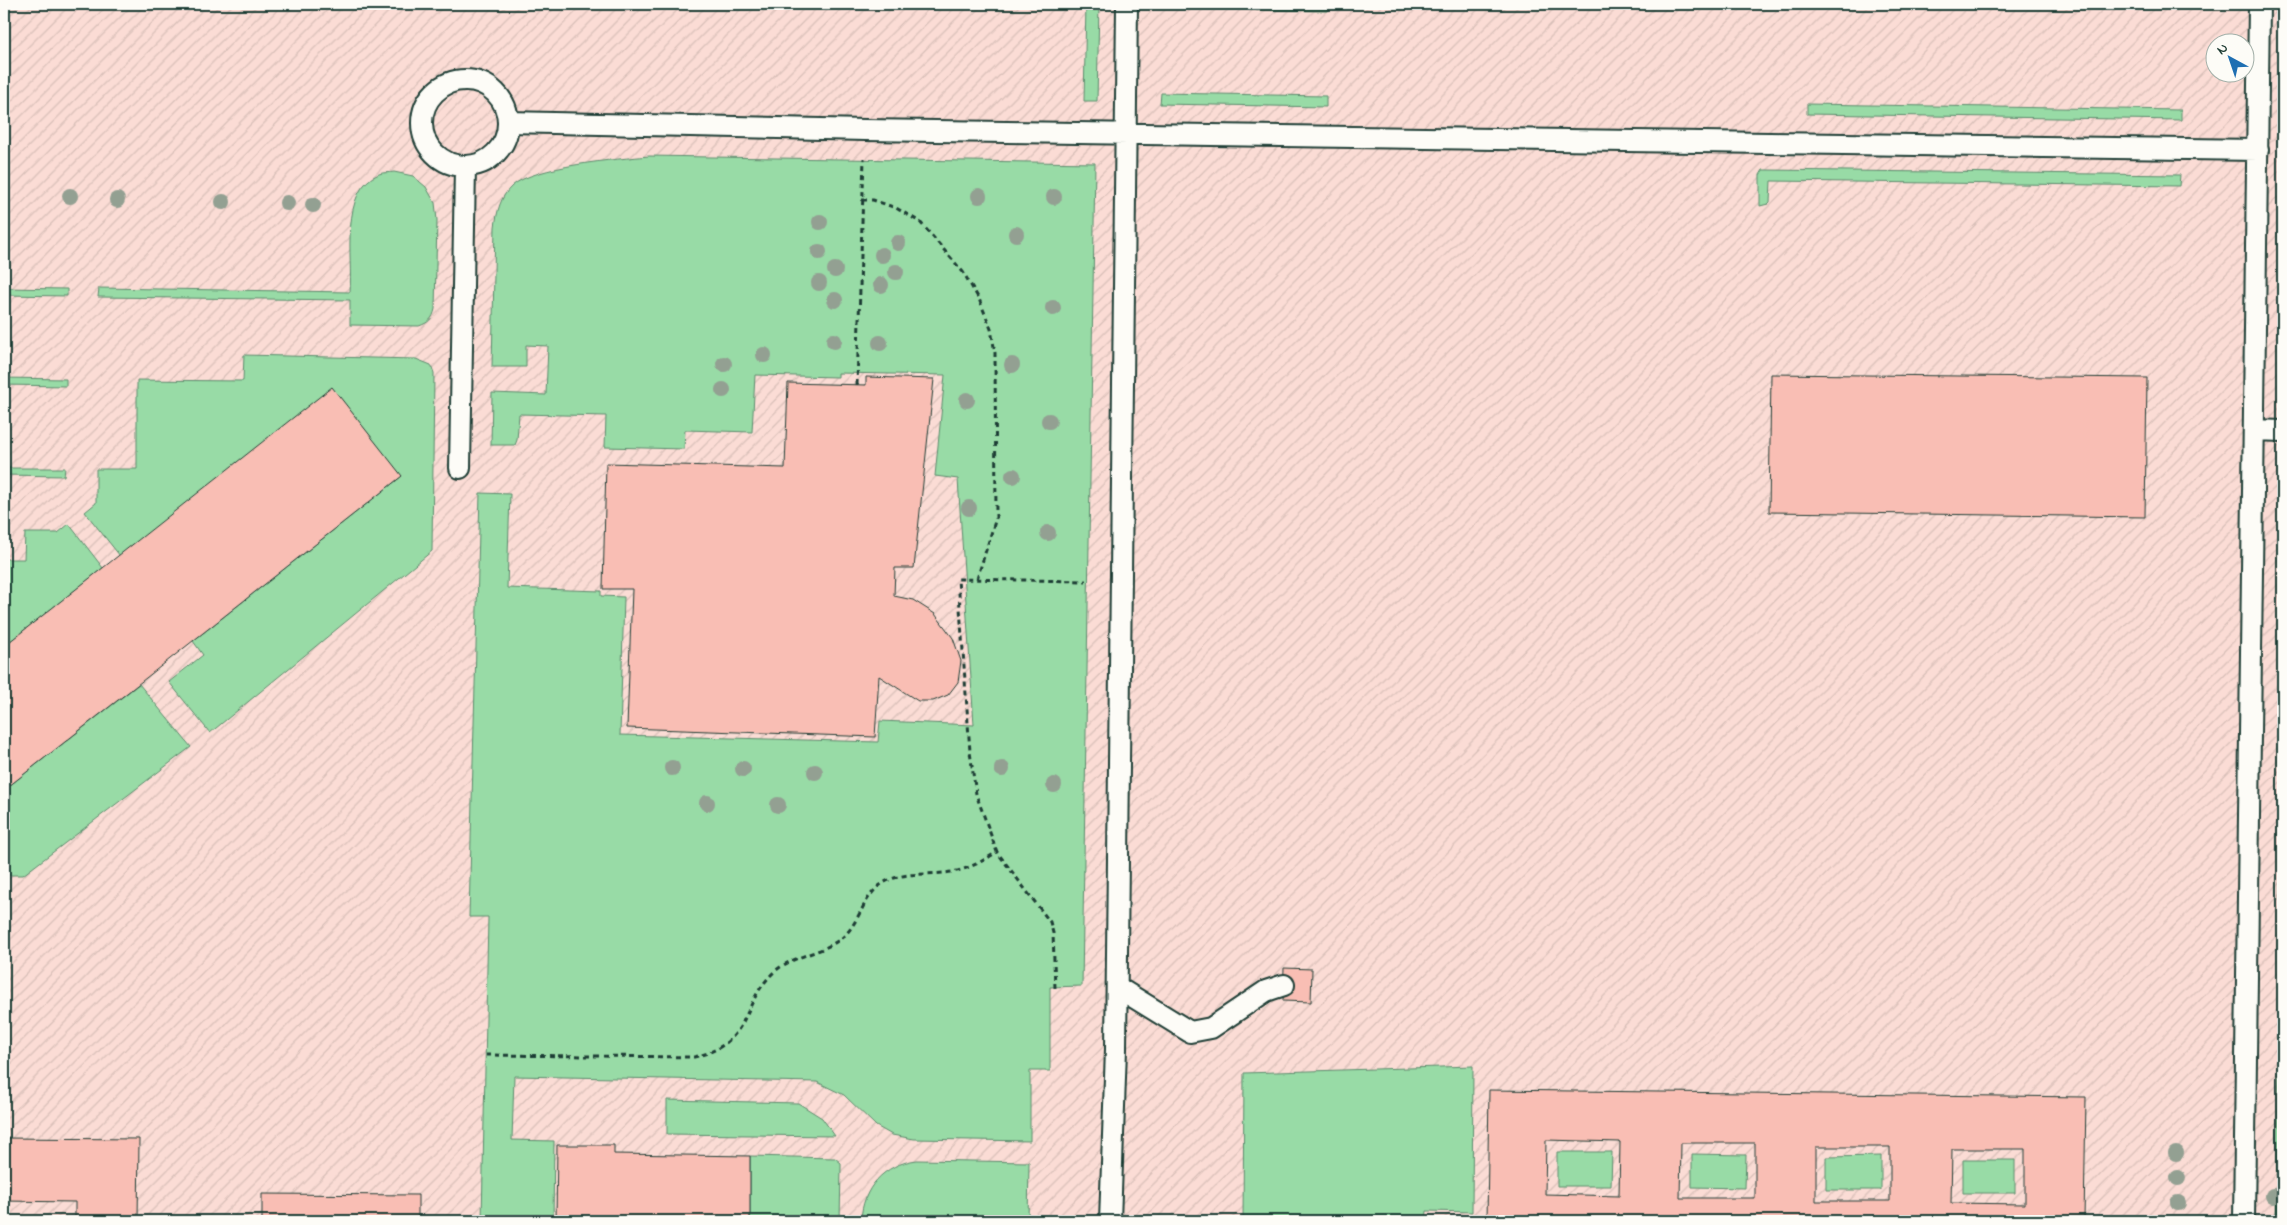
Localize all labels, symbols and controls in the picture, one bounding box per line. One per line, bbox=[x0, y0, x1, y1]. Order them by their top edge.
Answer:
north arrow bbox=[2204, 32, 2254, 82]
text: N bbox=[2212, 38, 2233, 60]

